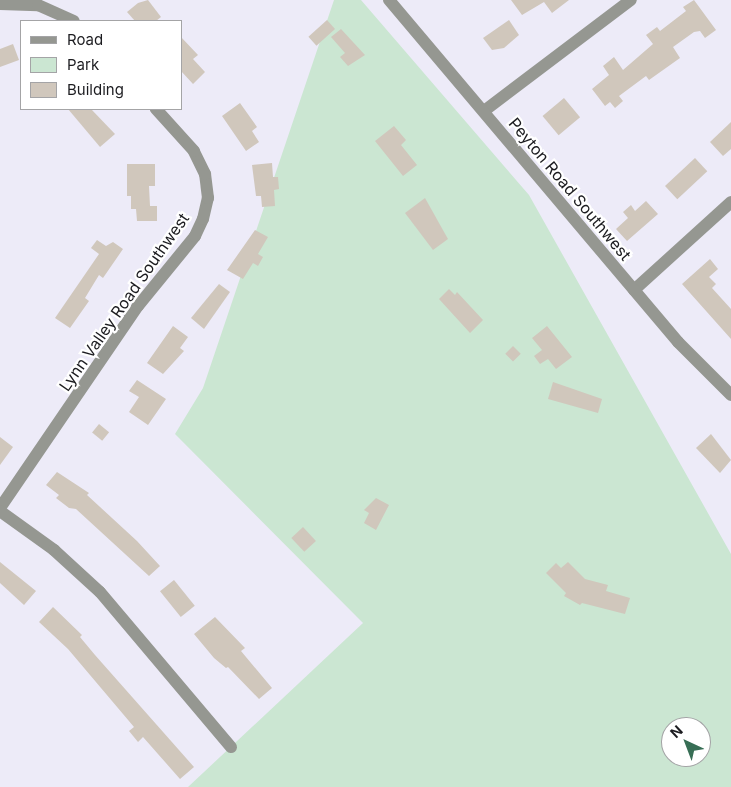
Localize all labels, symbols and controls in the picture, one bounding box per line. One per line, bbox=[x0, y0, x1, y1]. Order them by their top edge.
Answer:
legend bbox=[20, 20, 182, 110]
text: Road bbox=[67, 30, 103, 49]
text: Park bbox=[67, 55, 99, 74]
text: Building bbox=[67, 80, 124, 99]
street label: Peyton Road Southwest bbox=[505, 114, 635, 264]
street label: Lynn Valley Road Southwest bbox=[55, 209, 193, 395]
north arrow bbox=[661, 717, 711, 767]
text: N bbox=[666, 722, 686, 741]

